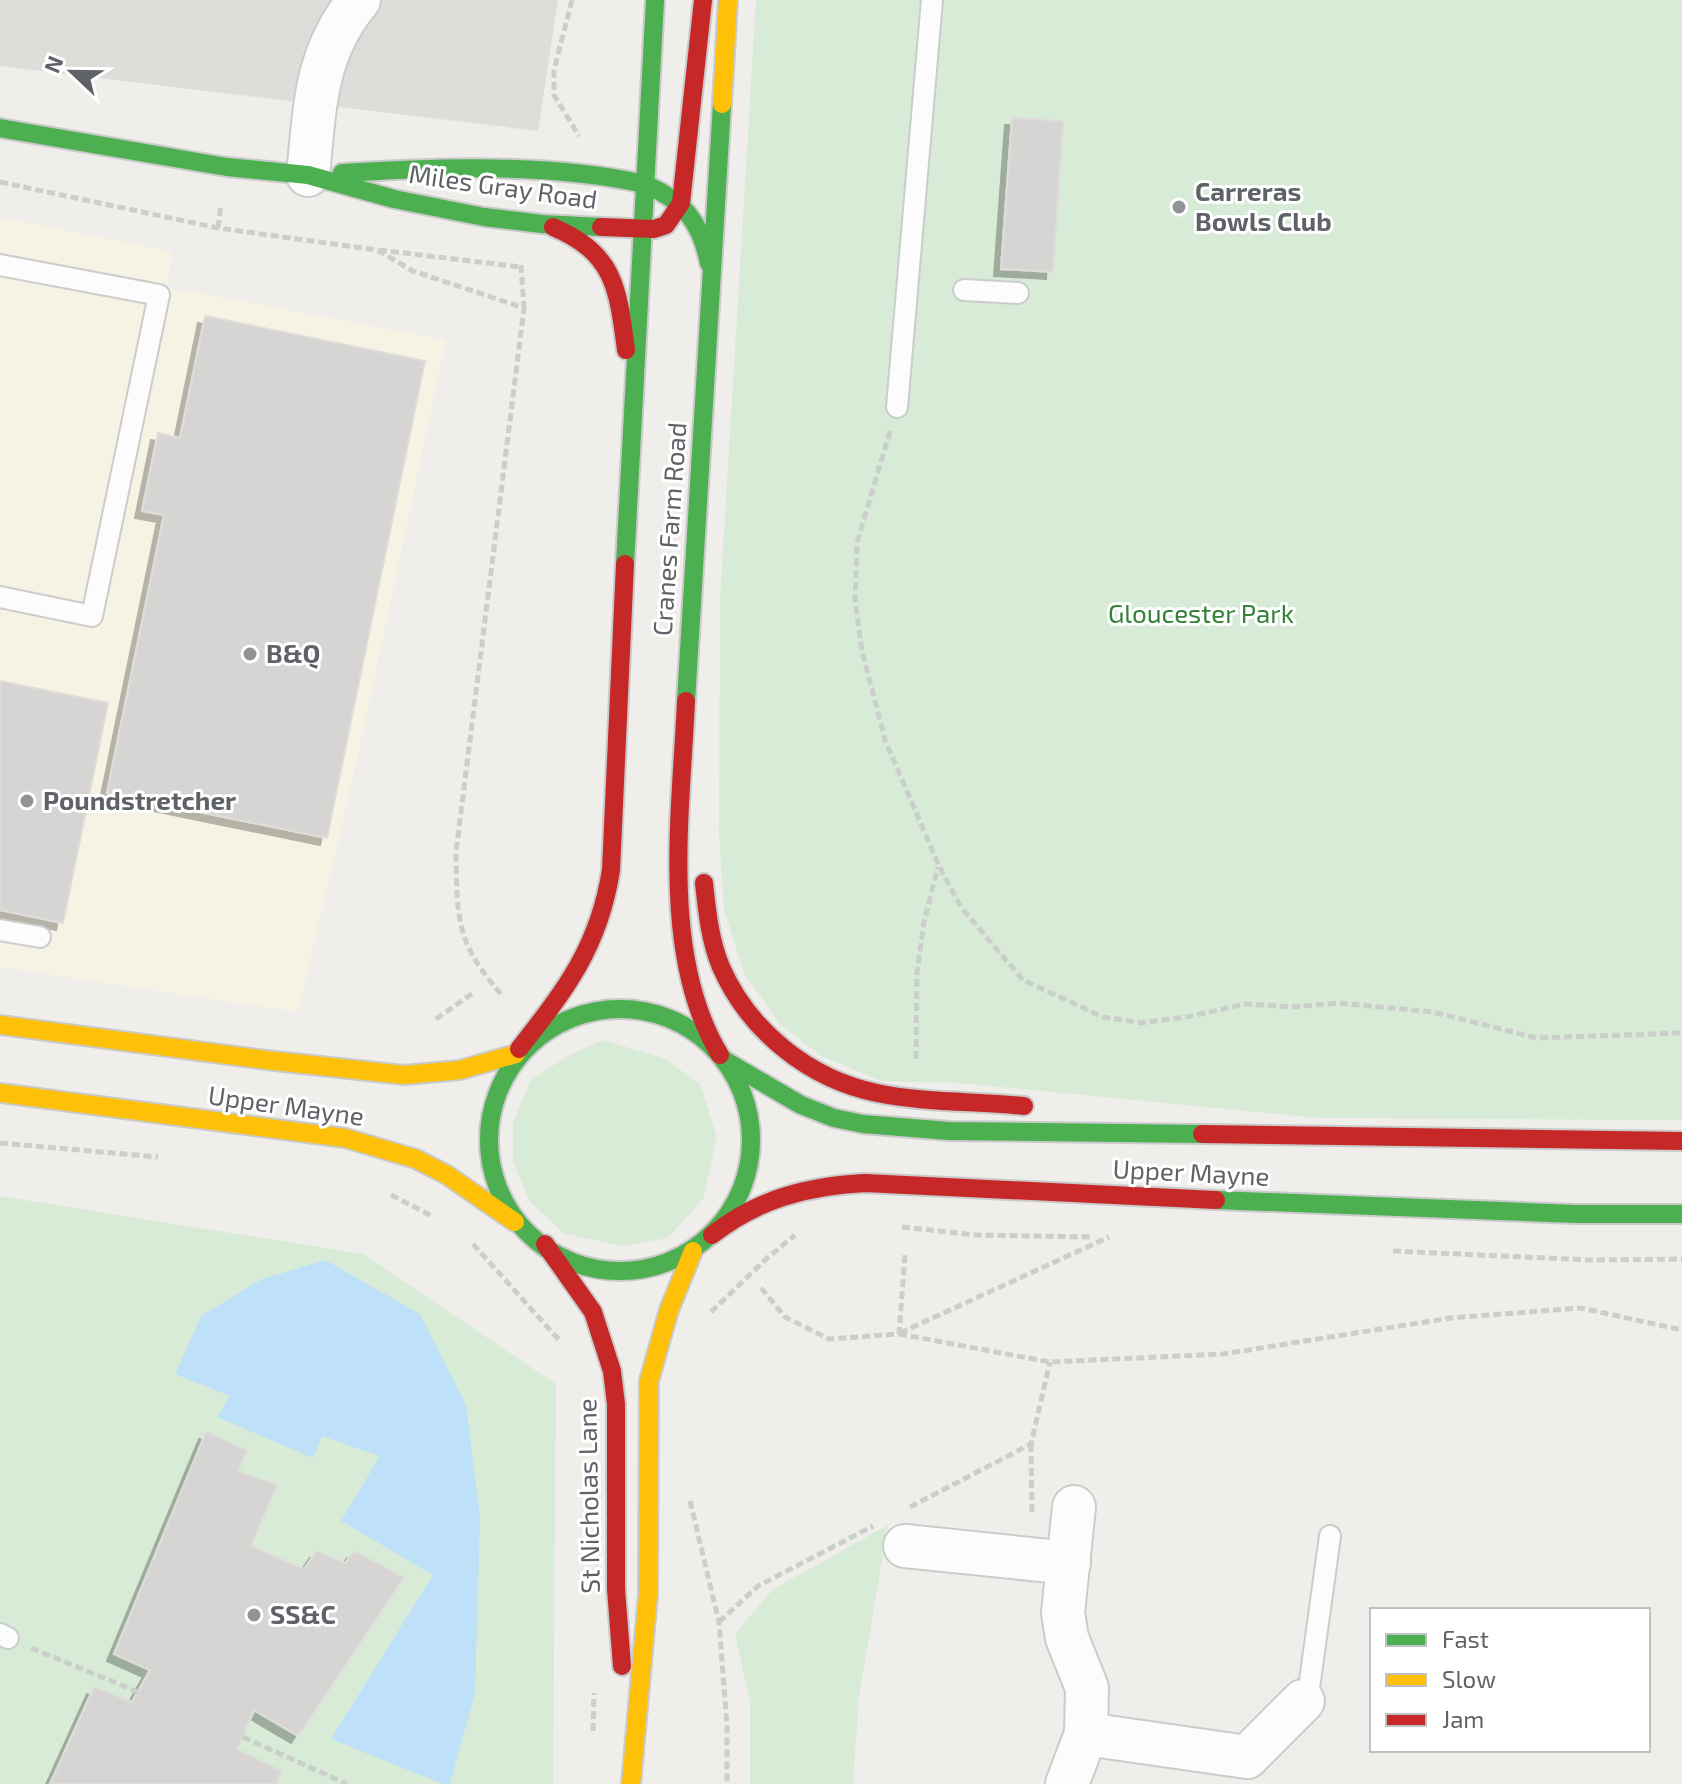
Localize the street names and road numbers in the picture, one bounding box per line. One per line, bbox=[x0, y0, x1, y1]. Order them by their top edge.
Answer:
street label: Miles Gray Road bbox=[407, 157, 599, 214]
street label: Cranes Farm Road bbox=[646, 421, 691, 637]
street label: Upper Mayne bbox=[206, 1078, 366, 1131]
street label: Upper Mayne bbox=[1112, 1152, 1270, 1191]
street label: St Nicholas Lane bbox=[570, 1398, 605, 1594]

